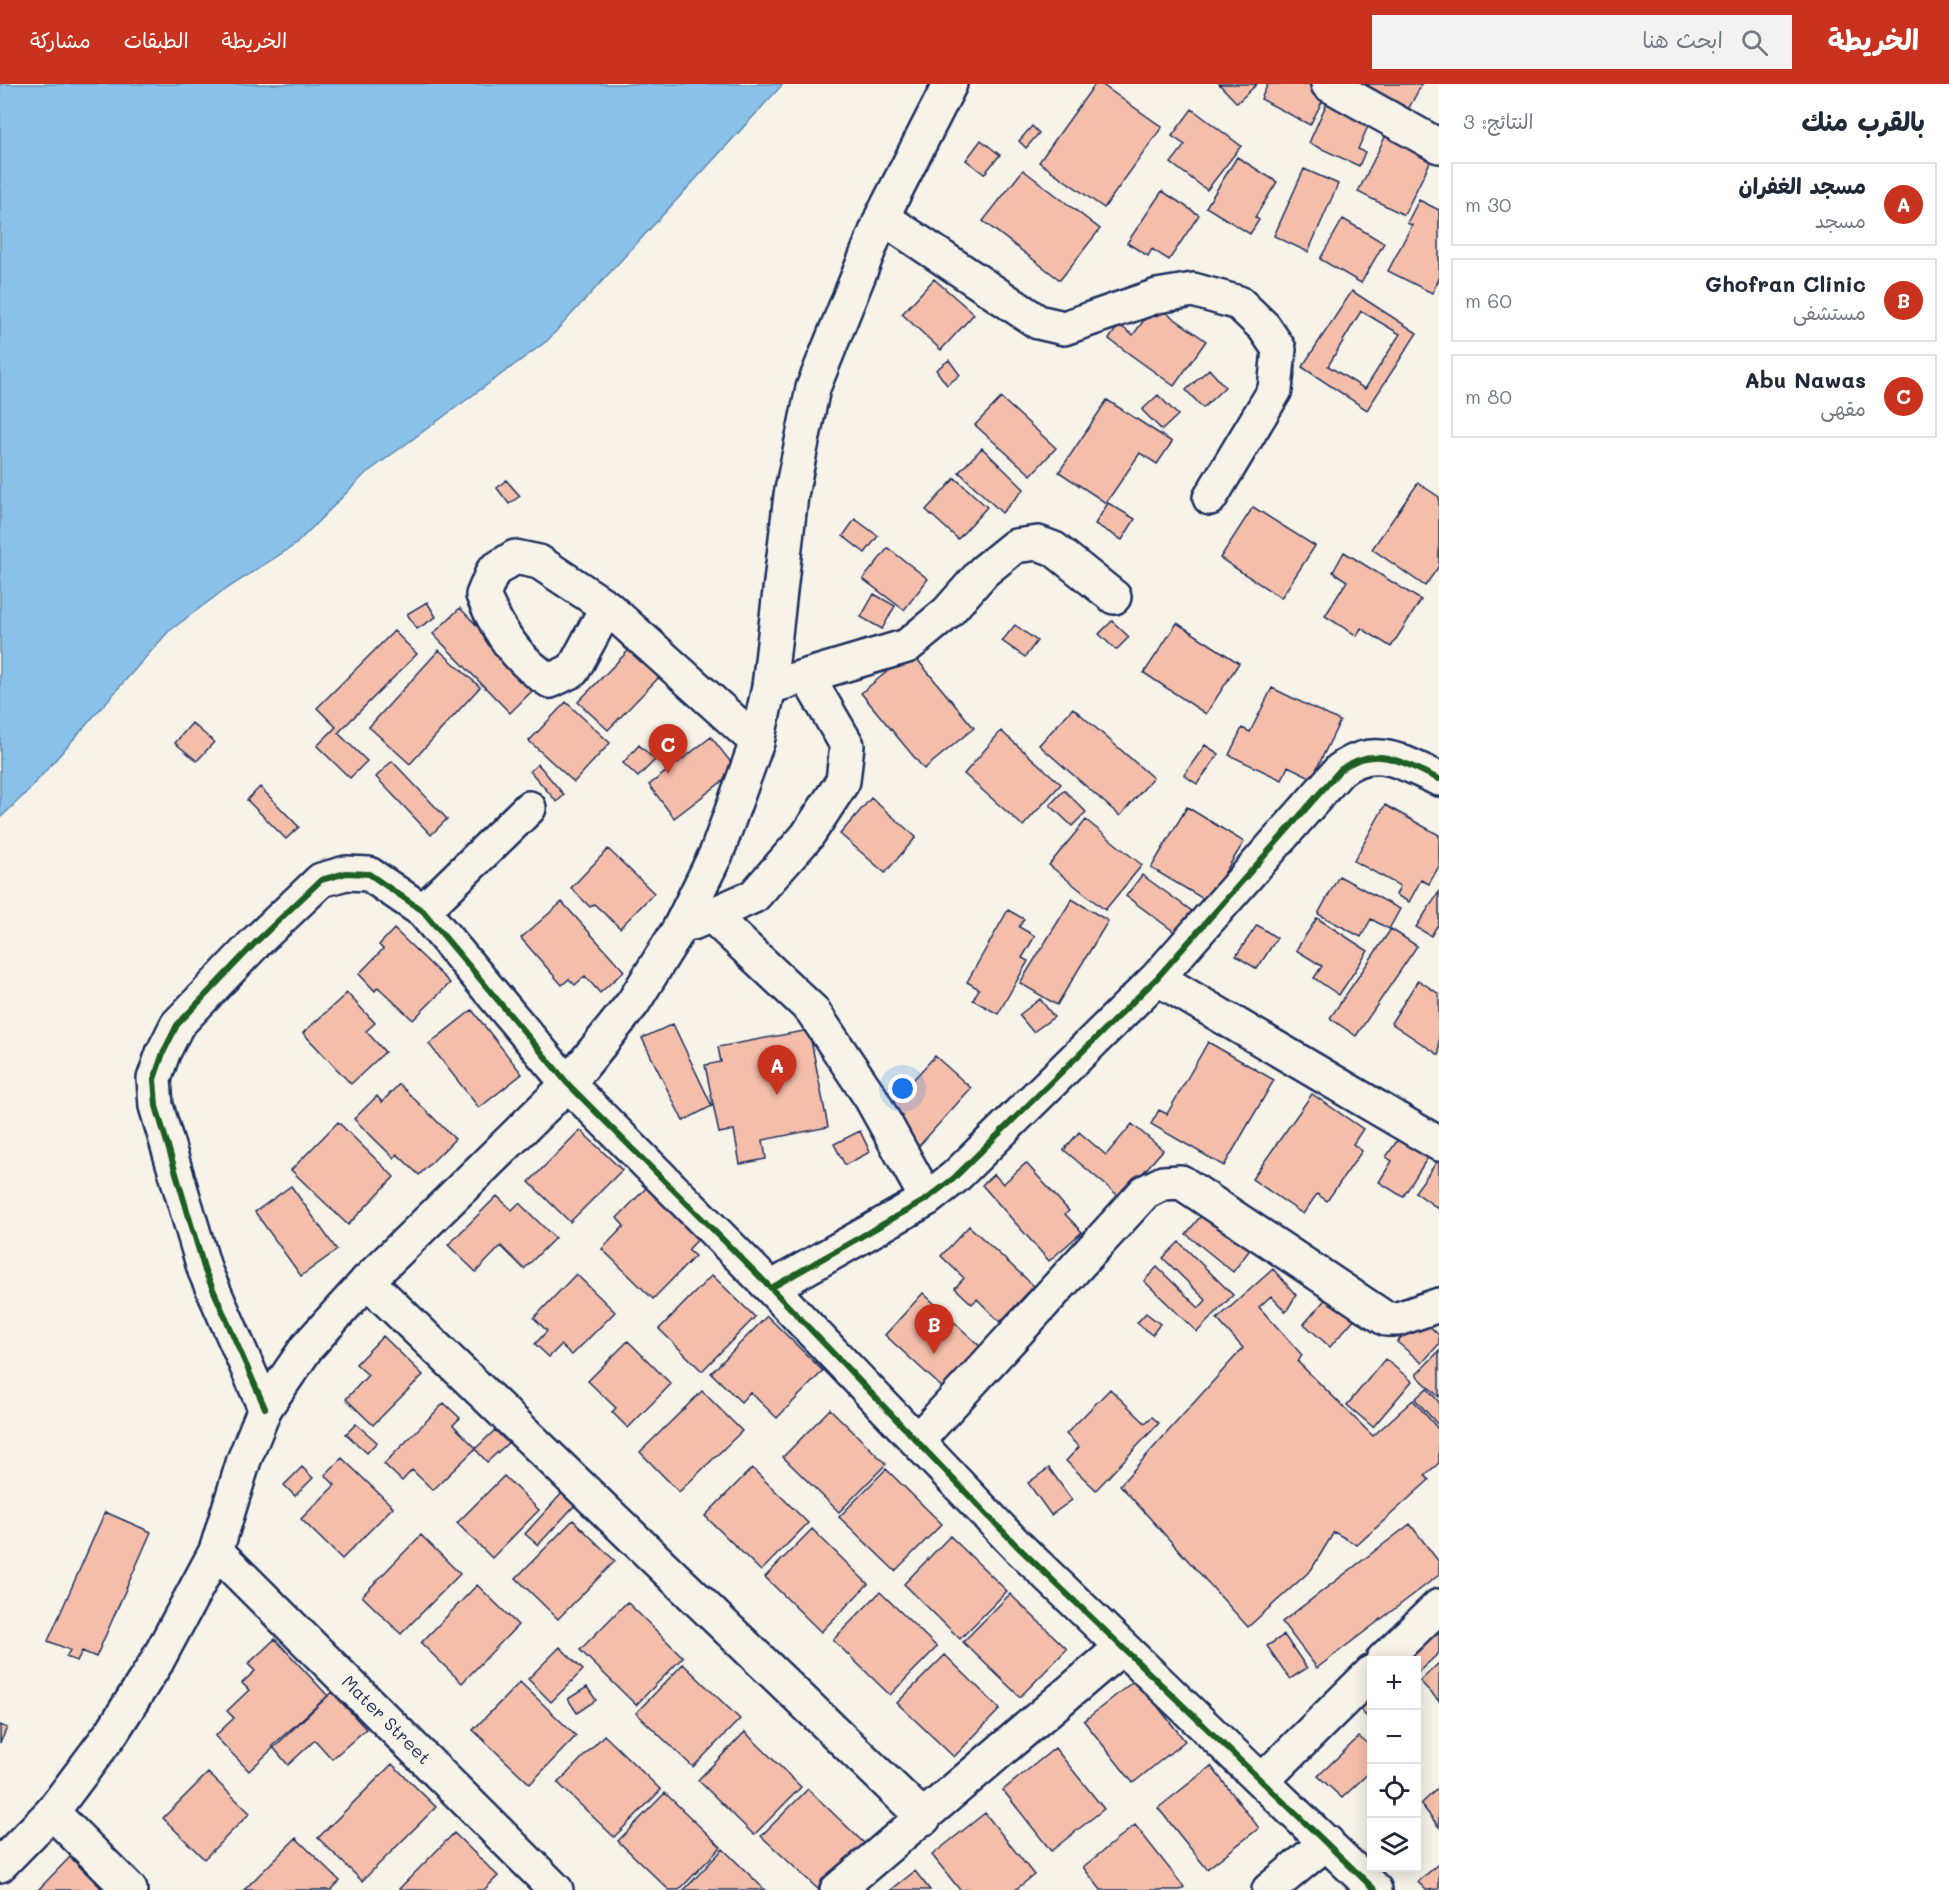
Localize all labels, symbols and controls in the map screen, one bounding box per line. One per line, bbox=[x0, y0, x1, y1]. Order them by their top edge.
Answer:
search box bbox=[1372, 15, 1792, 69]
text: الخريطة bbox=[1828, 21, 1919, 57]
text: ابحث هنا bbox=[1642, 25, 1723, 54]
text: مشاركة bbox=[30, 26, 91, 53]
text: الطبقات bbox=[124, 26, 189, 53]
text: الخريطة bbox=[222, 26, 287, 53]
icon: search bbox=[1738, 26, 1771, 59]
text: بالقرب منك bbox=[1802, 104, 1925, 138]
text: النتائج: 3 bbox=[1463, 108, 1533, 134]
text: مسجد الغفران bbox=[1738, 171, 1866, 200]
text: 30 m bbox=[1465, 191, 1511, 217]
text: A bbox=[1897, 191, 1910, 217]
text: مسجد bbox=[1815, 207, 1866, 233]
text: Ghofran Clinic bbox=[1705, 269, 1866, 298]
text: 60 m bbox=[1465, 287, 1512, 313]
text: B bbox=[1897, 287, 1910, 313]
text: مستشفى bbox=[1793, 299, 1866, 325]
text: Abu Nawas bbox=[1744, 365, 1866, 394]
text: 80 m bbox=[1465, 383, 1512, 409]
text: C bbox=[1896, 383, 1911, 409]
text: مقهى bbox=[1820, 395, 1866, 421]
pin: C bbox=[648, 724, 688, 774]
pin: A bbox=[758, 1046, 796, 1095]
your location bbox=[888, 1074, 917, 1103]
pin: B bbox=[914, 1304, 954, 1354]
map controls bbox=[1367, 1656, 1421, 1872]
button: + bbox=[1367, 1656, 1421, 1710]
street label: Mater Street bbox=[337, 1670, 436, 1769]
button: − bbox=[1367, 1710, 1421, 1764]
button: locate bbox=[1367, 1764, 1421, 1818]
button: layers bbox=[1367, 1818, 1421, 1872]

